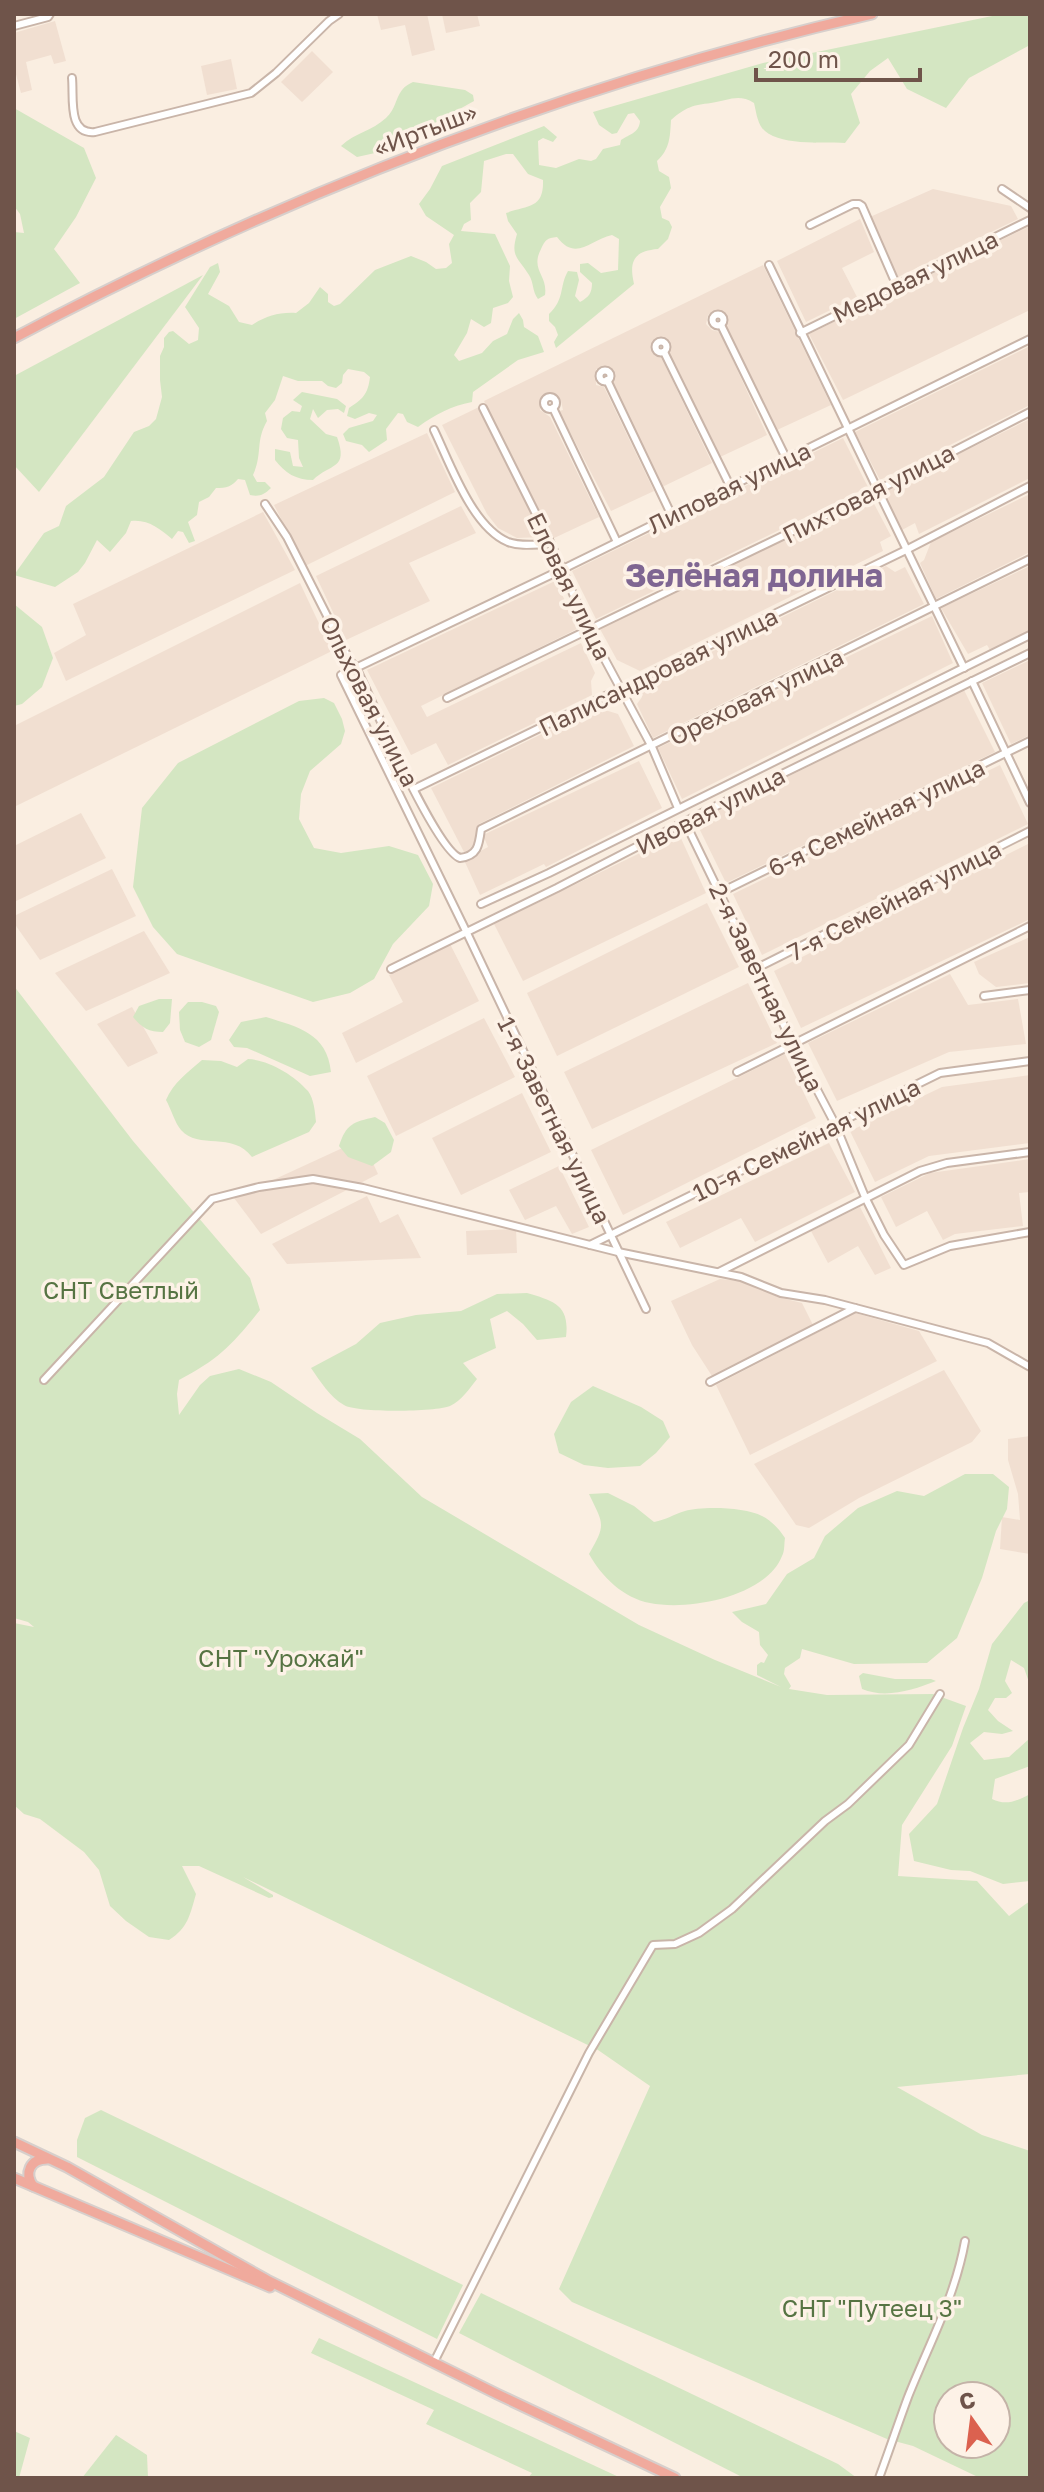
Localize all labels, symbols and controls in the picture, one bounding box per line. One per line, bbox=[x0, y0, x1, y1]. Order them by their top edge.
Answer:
scale bar bbox=[756, 32, 920, 82]
text: 200 m bbox=[768, 44, 839, 73]
street label: «Иртыш» bbox=[369, 96, 481, 162]
street label: Медовая улица bbox=[828, 223, 1002, 329]
street label: Липовая улица bbox=[643, 435, 815, 539]
street label: Пихтовая улица bbox=[777, 437, 959, 549]
street label: Еловая улица bbox=[522, 508, 618, 664]
district label: Зелёная долина bbox=[625, 556, 883, 594]
street label: Палисандровая улица bbox=[534, 600, 782, 742]
street label: Ольховая улица bbox=[314, 611, 426, 791]
street label: Ореховая улица bbox=[664, 641, 848, 751]
street label: 6-я Семейная улица bbox=[763, 752, 989, 882]
street label: Ивовая улица bbox=[631, 760, 789, 860]
street label: 7-я Семейная улица bbox=[782, 834, 1006, 966]
street label: 2-я Заветная улица bbox=[704, 878, 830, 1096]
street label: 1-я Заветная улица bbox=[492, 1012, 618, 1228]
street label: 10-я Семейная улица bbox=[687, 1071, 925, 1207]
park label: СНТ Светлый bbox=[43, 1275, 199, 1304]
park label: СНТ "Урожай" bbox=[198, 1643, 364, 1672]
park label: СНТ "Путеец 3" bbox=[782, 2293, 962, 2322]
north arrow bbox=[932, 2380, 1012, 2460]
text: С bbox=[956, 2385, 978, 2415]

